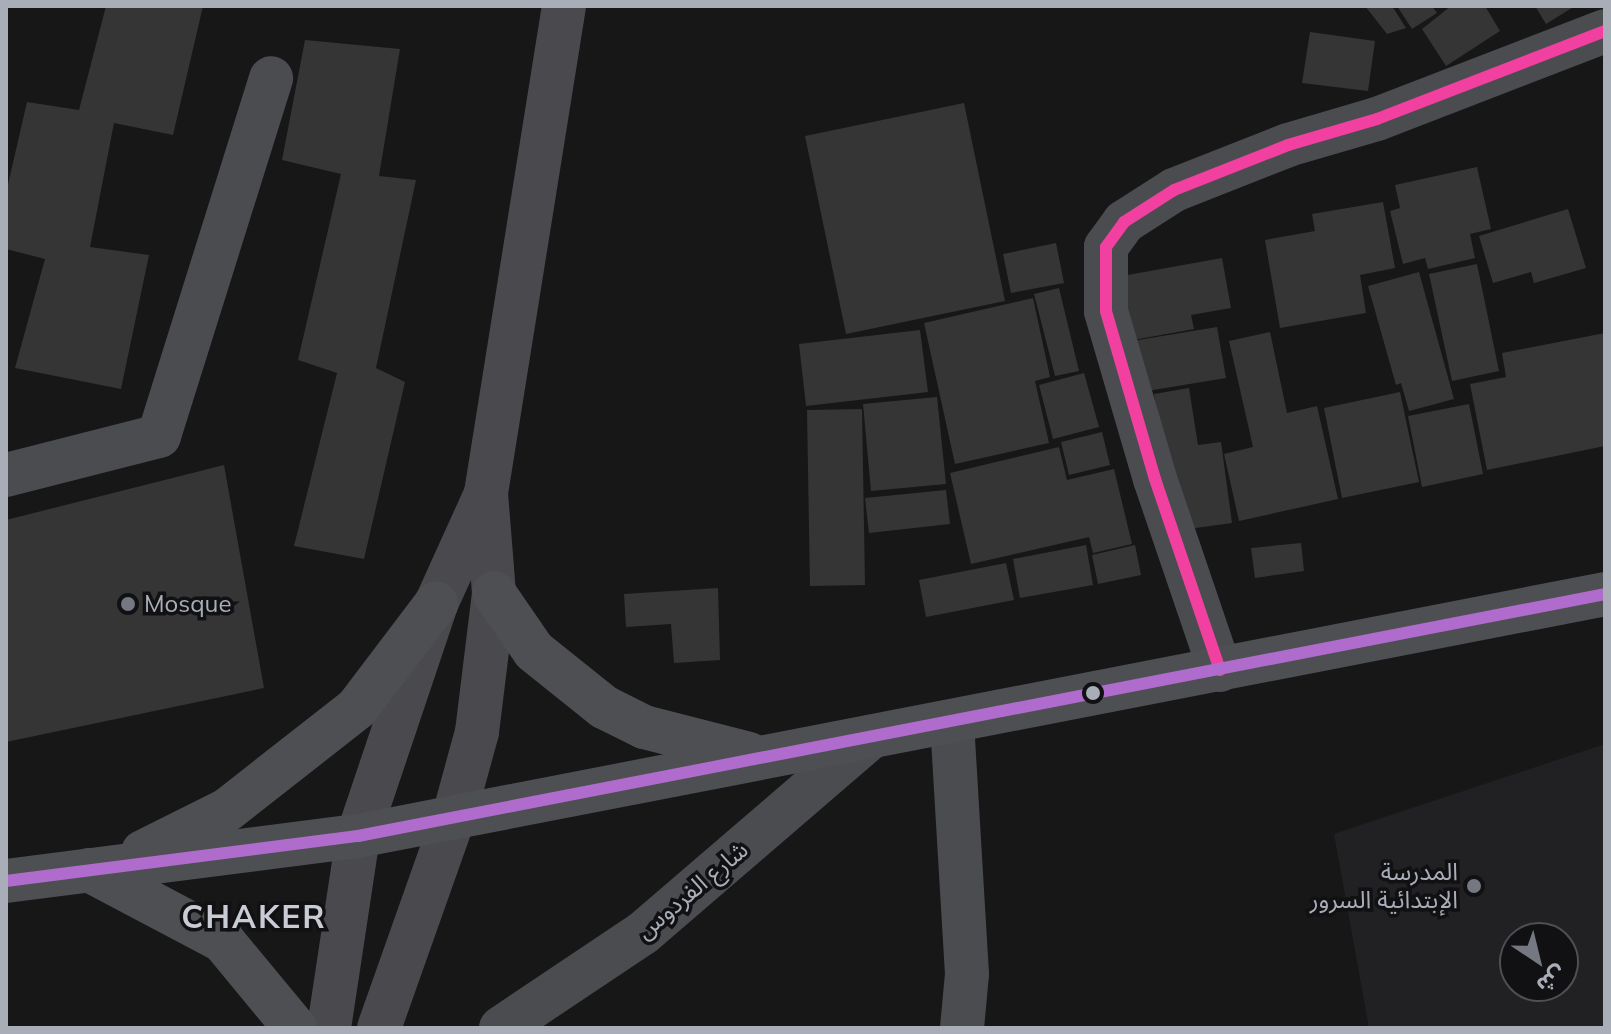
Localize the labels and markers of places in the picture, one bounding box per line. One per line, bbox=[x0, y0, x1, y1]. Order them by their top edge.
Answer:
place label: Mosque bbox=[144, 590, 232, 618]
marker: Mosque bbox=[119, 595, 137, 613]
unlabelled marker bbox=[1085, 685, 1101, 701]
place label: المدرسة الإبتدائية السرور bbox=[1310, 858, 1458, 914]
marker: المدرسة الإبتدائية السرور bbox=[1465, 877, 1483, 895]

